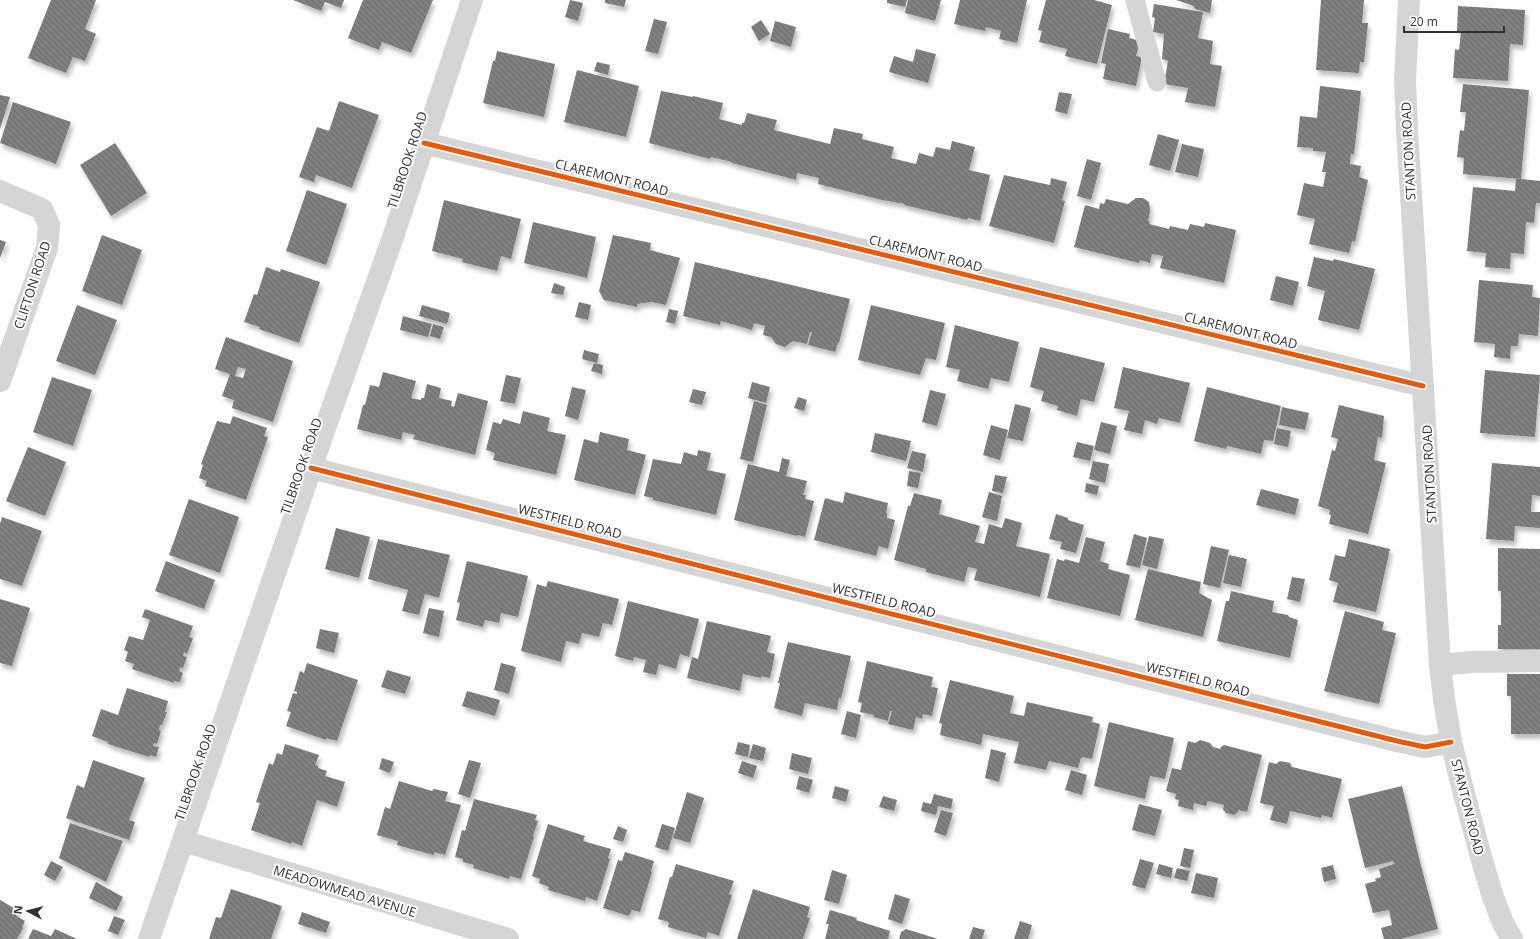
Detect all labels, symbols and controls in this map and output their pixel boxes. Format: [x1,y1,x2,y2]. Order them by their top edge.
scale bar [1404,8,1504,34]
text: 20 m [1410,13,1438,30]
street label: STANTON ROAD [1396,101,1420,201]
street label: TILBROOK ROAD [383,109,431,211]
street label: CLAREMONT ROAD [553,154,671,200]
street label: CLAREMONT ROAD [867,230,985,276]
street label: CLIFTON ROAD [9,239,55,331]
street label: CLAREMONT ROAD [1182,307,1300,353]
street label: TILBROOK ROAD [276,415,326,517]
street label: STANTON ROAD [1417,424,1441,524]
street label: WESTFIELD ROAD [516,499,624,543]
street label: WESTFIELD ROAD [830,578,938,622]
street label: WESTFIELD ROAD [1144,657,1252,701]
street label: TILBROOK ROAD [170,721,220,823]
street label: STANTON ROAD [1447,757,1489,857]
street label: MEADOWMEAD AVENUE [271,861,419,921]
north arrow [8,891,48,931]
text: N [10,904,26,915]

